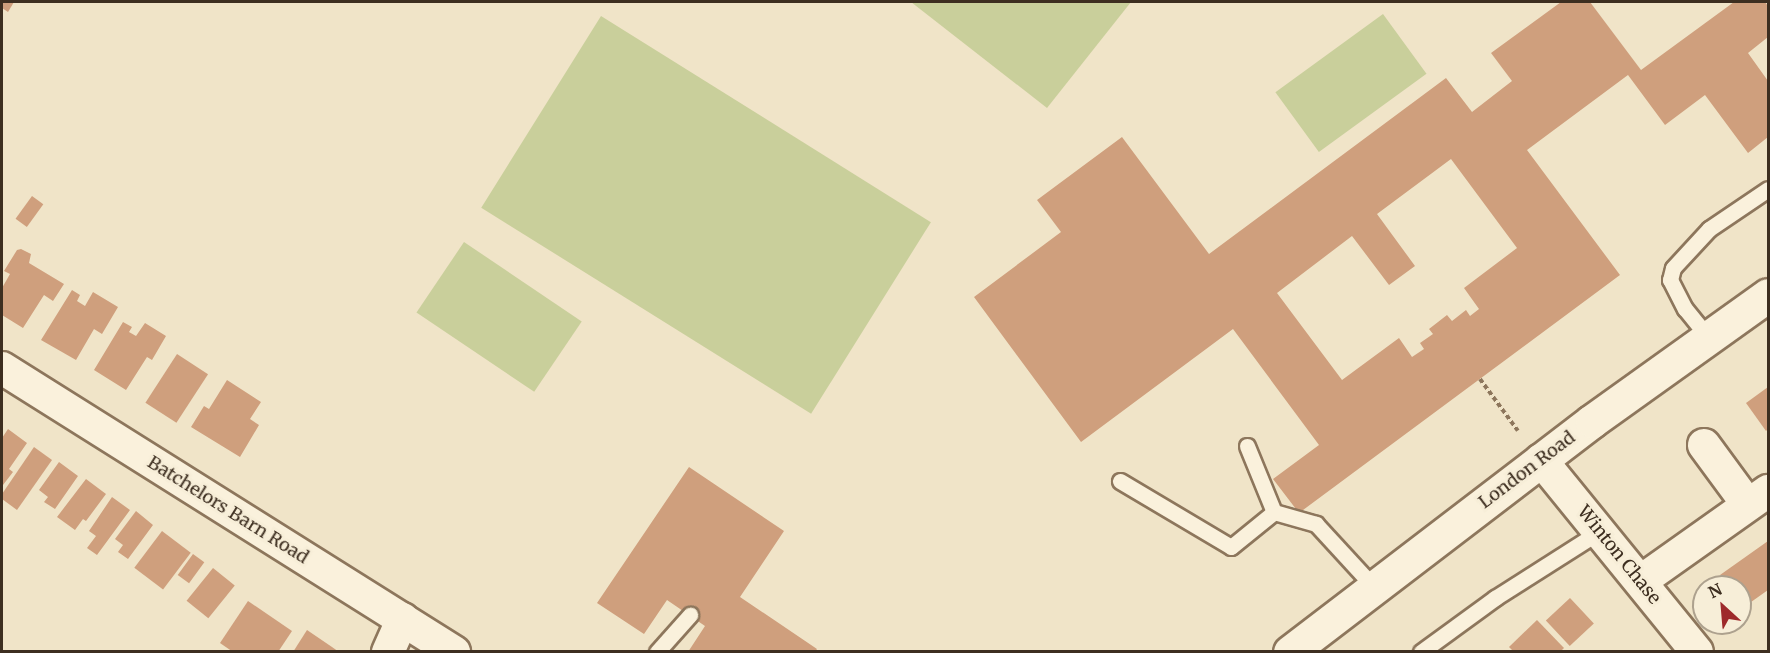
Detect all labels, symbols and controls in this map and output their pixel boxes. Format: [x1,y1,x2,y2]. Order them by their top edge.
street label: London Road [1475,427,1579,513]
street label: Batchelors Barn Road [143,452,313,568]
street label: Winton Chase [1573,501,1665,609]
north arrow [1692,575,1752,635]
text: N [1705,579,1725,602]

